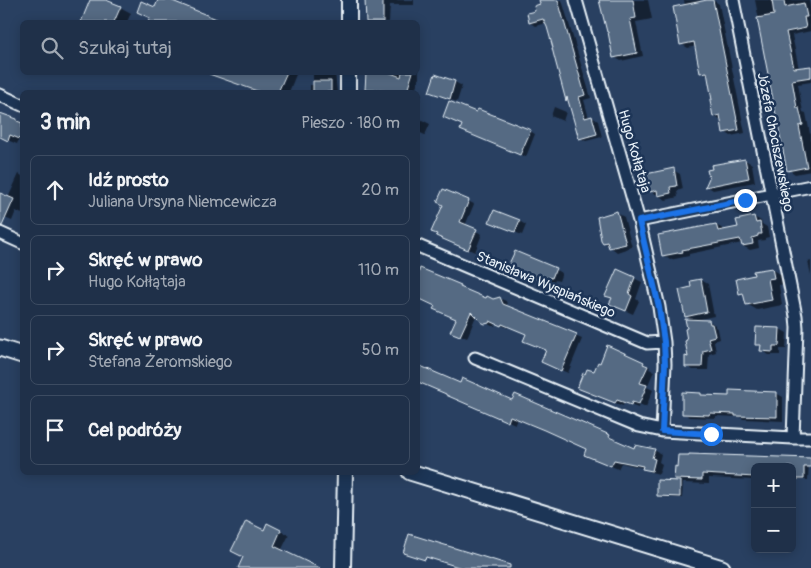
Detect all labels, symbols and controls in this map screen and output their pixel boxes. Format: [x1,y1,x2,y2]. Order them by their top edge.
search box [20,20,420,75]
icon: search [38,34,66,62]
text: Szukaj tutaj [78,36,172,60]
street label: Józefa Chociszewskiego [754,71,797,214]
street label: Hugo Kołłątaja [615,108,654,195]
text: 3 min [40,109,90,136]
text: Pieszo · 180 m [301,113,400,133]
text: Idź prosto [88,168,169,192]
icon: ahead [41,176,69,204]
text: 20 m [361,180,399,200]
route end [734,189,757,212]
text: Juliana Ursyna Niemcewicza [88,192,277,212]
street label: Stanisława Wyspiańskiego [474,247,618,322]
text: Skręć w prawo [88,248,202,272]
icon: right [41,256,69,284]
text: 110 m [358,260,399,280]
text: Hugo Kołłątaja [88,272,186,292]
text: Skręć w prawo [88,328,202,352]
icon: right [41,336,69,364]
text: 50 m [362,340,399,360]
text: Stefana Żeromskiego [88,352,232,372]
icon: arrive [41,416,69,444]
text: Cel podróży [88,418,181,442]
route start [700,423,723,446]
map controls [751,463,796,553]
button: + [751,463,796,508]
button: − [751,508,796,553]

